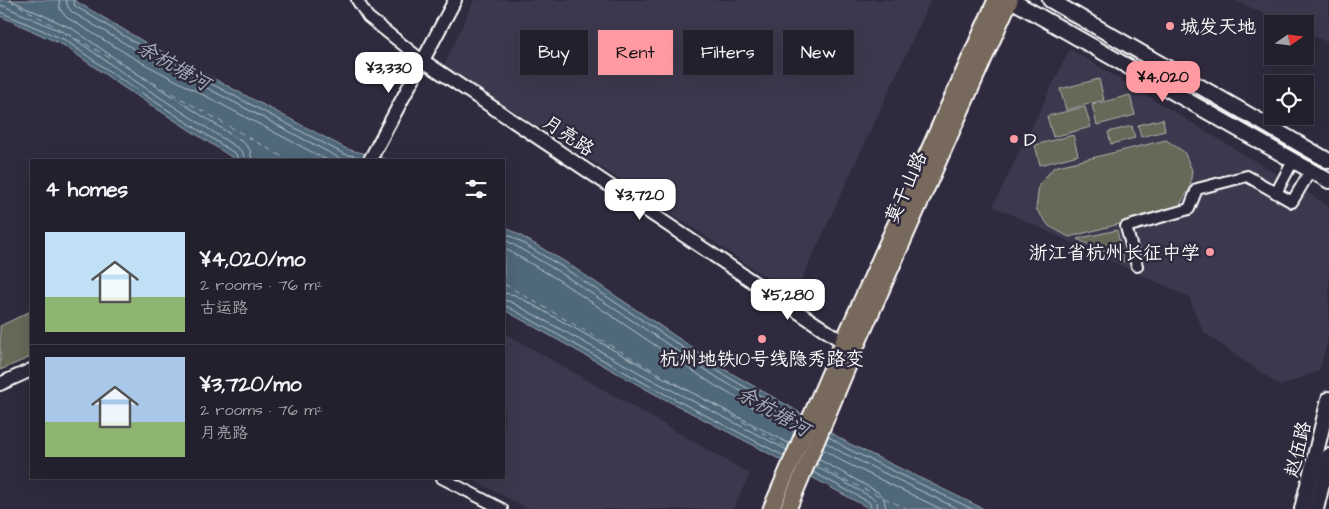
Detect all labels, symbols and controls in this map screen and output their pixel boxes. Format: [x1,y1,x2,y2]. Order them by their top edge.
place label: 城发天地 [1180,14,1256,41]
north arrow [1264,15,1314,65]
map controls [1264,15,1314,125]
marker: 城发天地 [1164,20,1176,32]
chip: Buy [520,30,588,75]
chip: Rent [598,30,673,75]
chip: Filters [683,30,773,75]
chip: New [783,30,854,75]
water label: 余杭塘河 [132,34,218,99]
pin: ¥3,330 [348,52,430,94]
text: ¥3,330 [366,57,412,79]
pin: ¥4,020 [1122,61,1204,103]
text: ¥4,020 [1137,66,1189,88]
button: locate [1264,75,1314,125]
street label: 月亮路 [537,109,599,163]
place label: D [1024,127,1036,154]
marker: D [1008,133,1020,145]
street label: 莫干山路 [879,147,934,228]
text: 4 homes [45,175,128,204]
icon: filters [462,175,490,203]
pin: ¥3,720 [599,178,681,221]
text: ¥3,720 [616,184,664,206]
place label: 浙江省杭州长征中学 [1029,240,1200,267]
text: ¥4,020/mo [200,245,305,274]
marker: 浙江省杭州长征中学 [1204,246,1216,258]
icon: home [85,252,145,312]
text: 2 rooms · 76 m² [200,274,323,296]
pin: ¥5,280 [747,278,829,321]
text: ¥5,280 [762,284,814,306]
text: 古运路 [200,297,248,319]
marker: 杭州地铁10号线隐秀路变 [756,333,768,345]
place label: 杭州地铁10号线隐秀路变 [660,346,864,373]
text: ¥3,720/mo [200,370,302,399]
icon: home [85,377,145,437]
water label: 余杭塘河 [732,380,818,445]
text: 2 rooms · 76 m² [200,399,323,421]
street label: 赵伍路 [1278,418,1318,480]
text: 月亮路 [200,422,248,444]

